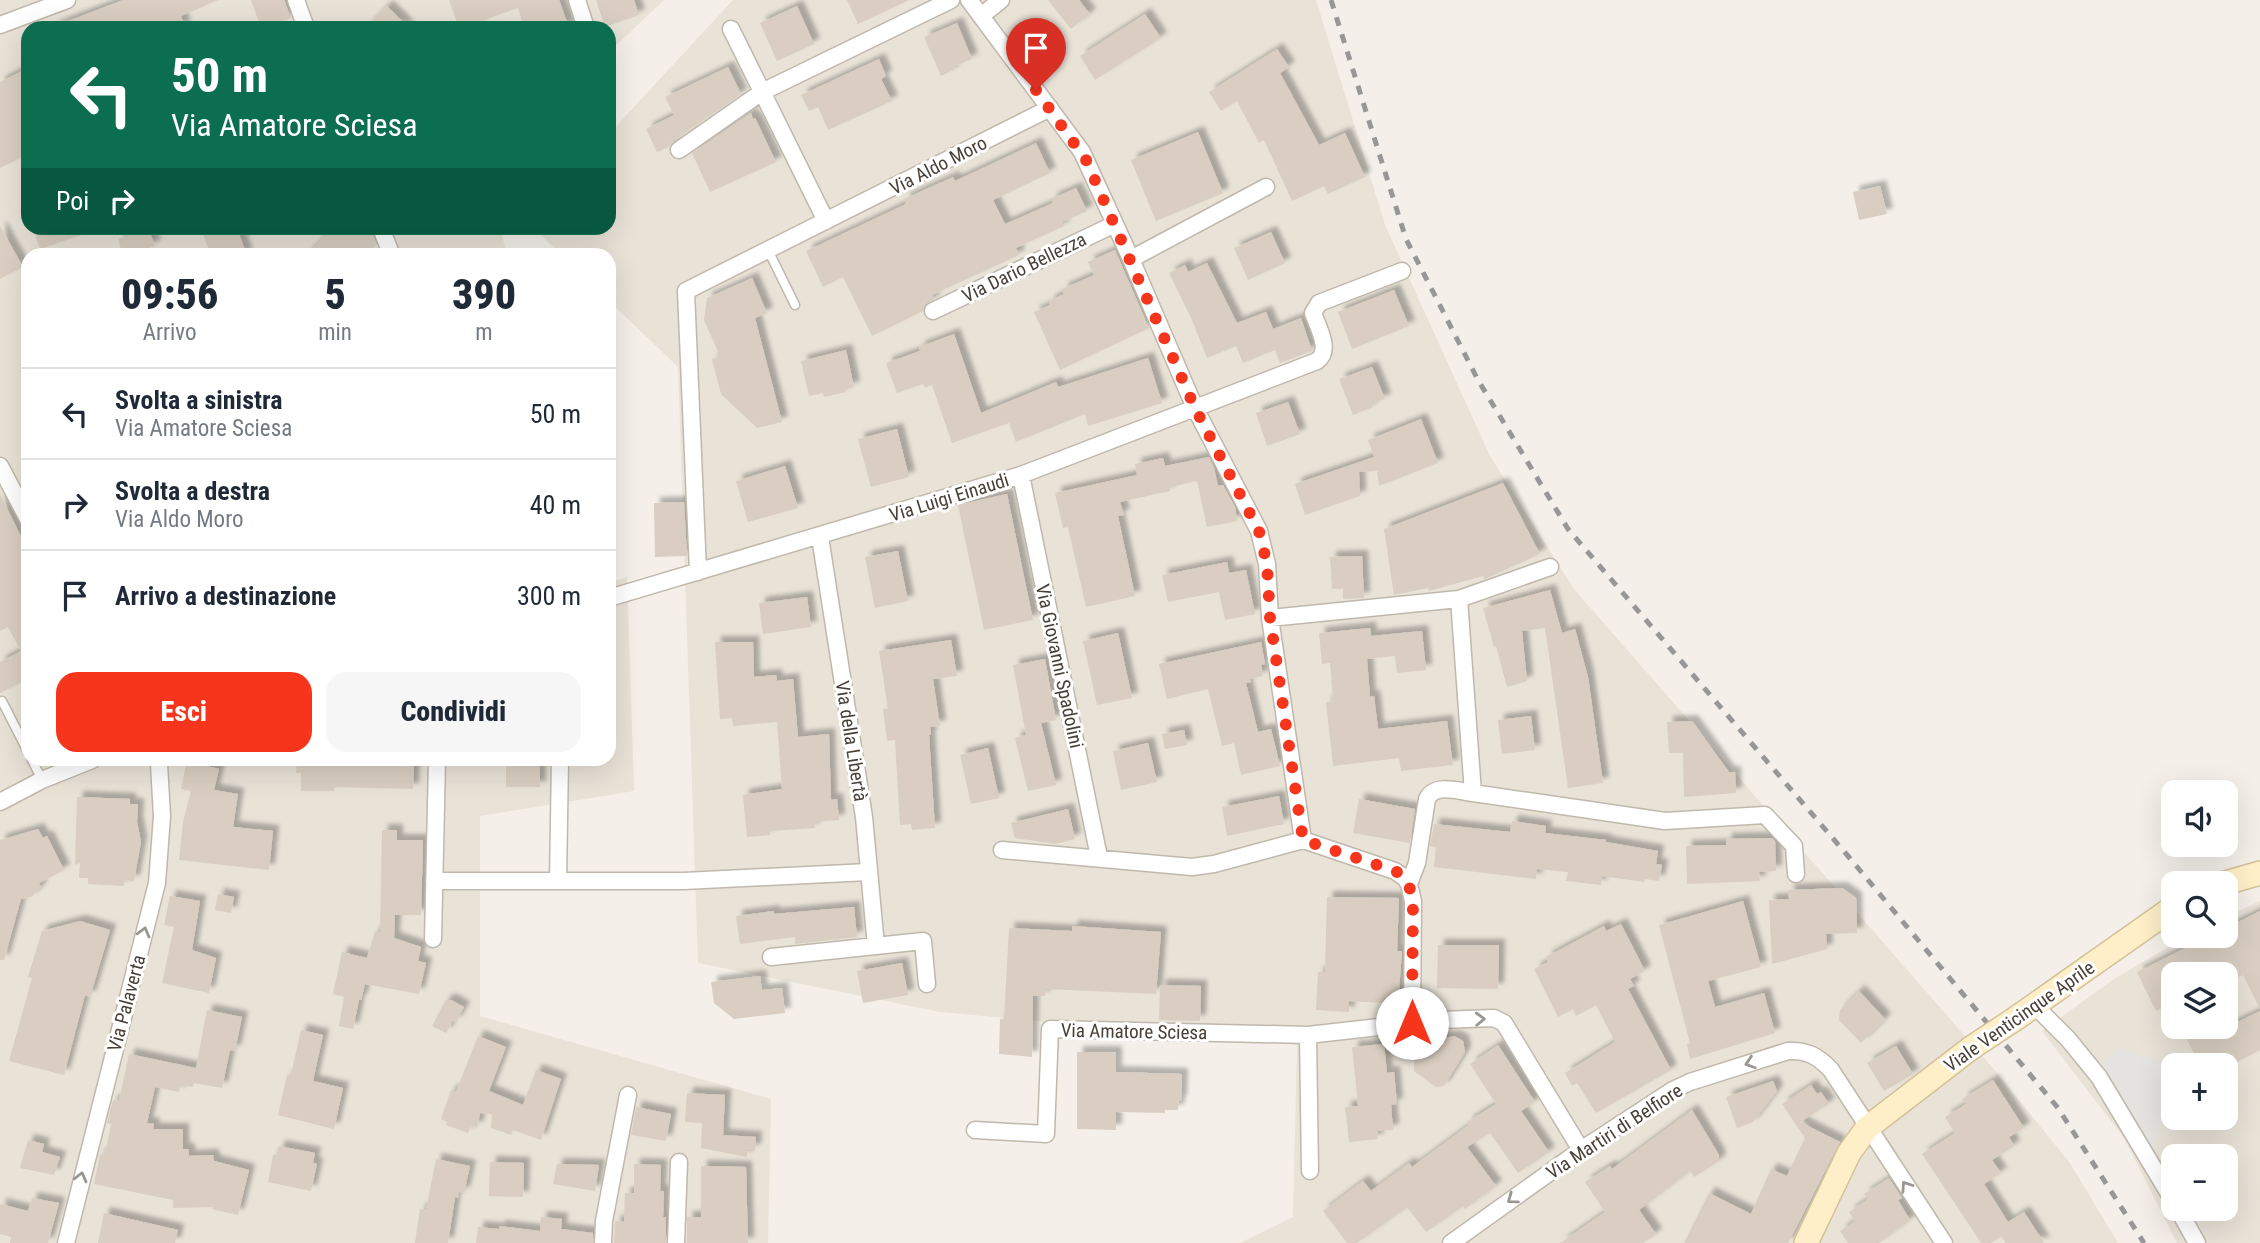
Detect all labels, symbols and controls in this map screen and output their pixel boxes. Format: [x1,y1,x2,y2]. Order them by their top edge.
pin [1006,18,1066,90]
icon: arrive [1017,29,1055,67]
text: 50 m [171,47,268,104]
icon: left [56,49,147,140]
text: Via Amatore Sciesa [171,106,417,144]
street label: Via Aldo Moro [886,131,991,200]
icon: right [103,182,141,220]
text: Poi [56,186,89,216]
street label: Via Dario Bellezza [958,227,1090,307]
text: 09:56 [121,270,218,319]
text: 5 [324,270,346,319]
text: 390 [452,270,516,319]
text: Arrivo [143,319,197,346]
text: min [318,319,352,346]
text: m [475,319,493,346]
text: Svolta a sinistra [115,385,282,415]
icon: left [56,395,94,433]
text: 50 m [530,399,581,429]
text: Via Amatore Sciesa [115,415,292,442]
street label: Via Luigi Einaudi [887,468,1012,527]
text: Svolta a destra [115,476,270,506]
icon: right [56,486,94,524]
text: 40 m [530,490,581,520]
text: Via Aldo Moro [115,506,244,533]
icon: arrive [56,577,94,615]
text: Arrivo a destinazione [115,581,336,611]
text: 300 m [517,581,581,611]
street label: Via Giovanni Spadolini [1031,582,1088,750]
button: Esci [56,672,312,752]
button: Condividi [326,672,581,752]
street label: Via della Libertà [831,679,872,803]
map controls [2161,780,2238,1221]
button: sound [2161,780,2238,857]
button: search [2161,871,2238,948]
one-way arrow [136,927,150,939]
street label: Via Palaverta [103,952,150,1054]
street label: Viale Venticinque Aprile [1940,956,2099,1077]
button: layers [2161,962,2238,1039]
position arrow [1375,986,1449,1060]
one-way arrow [1475,1011,1486,1026]
street label: Via Amatore Sciesa [1061,1019,1207,1044]
button: + [2161,1053,2238,1130]
one-way arrow [1745,1055,1757,1070]
street label: Via Martiri di Belfiore [1542,1079,1687,1184]
button: − [2161,1144,2238,1221]
one-way arrow [73,1171,87,1183]
one-way arrow [1902,1181,1914,1194]
one-way arrow [1507,1191,1520,1203]

